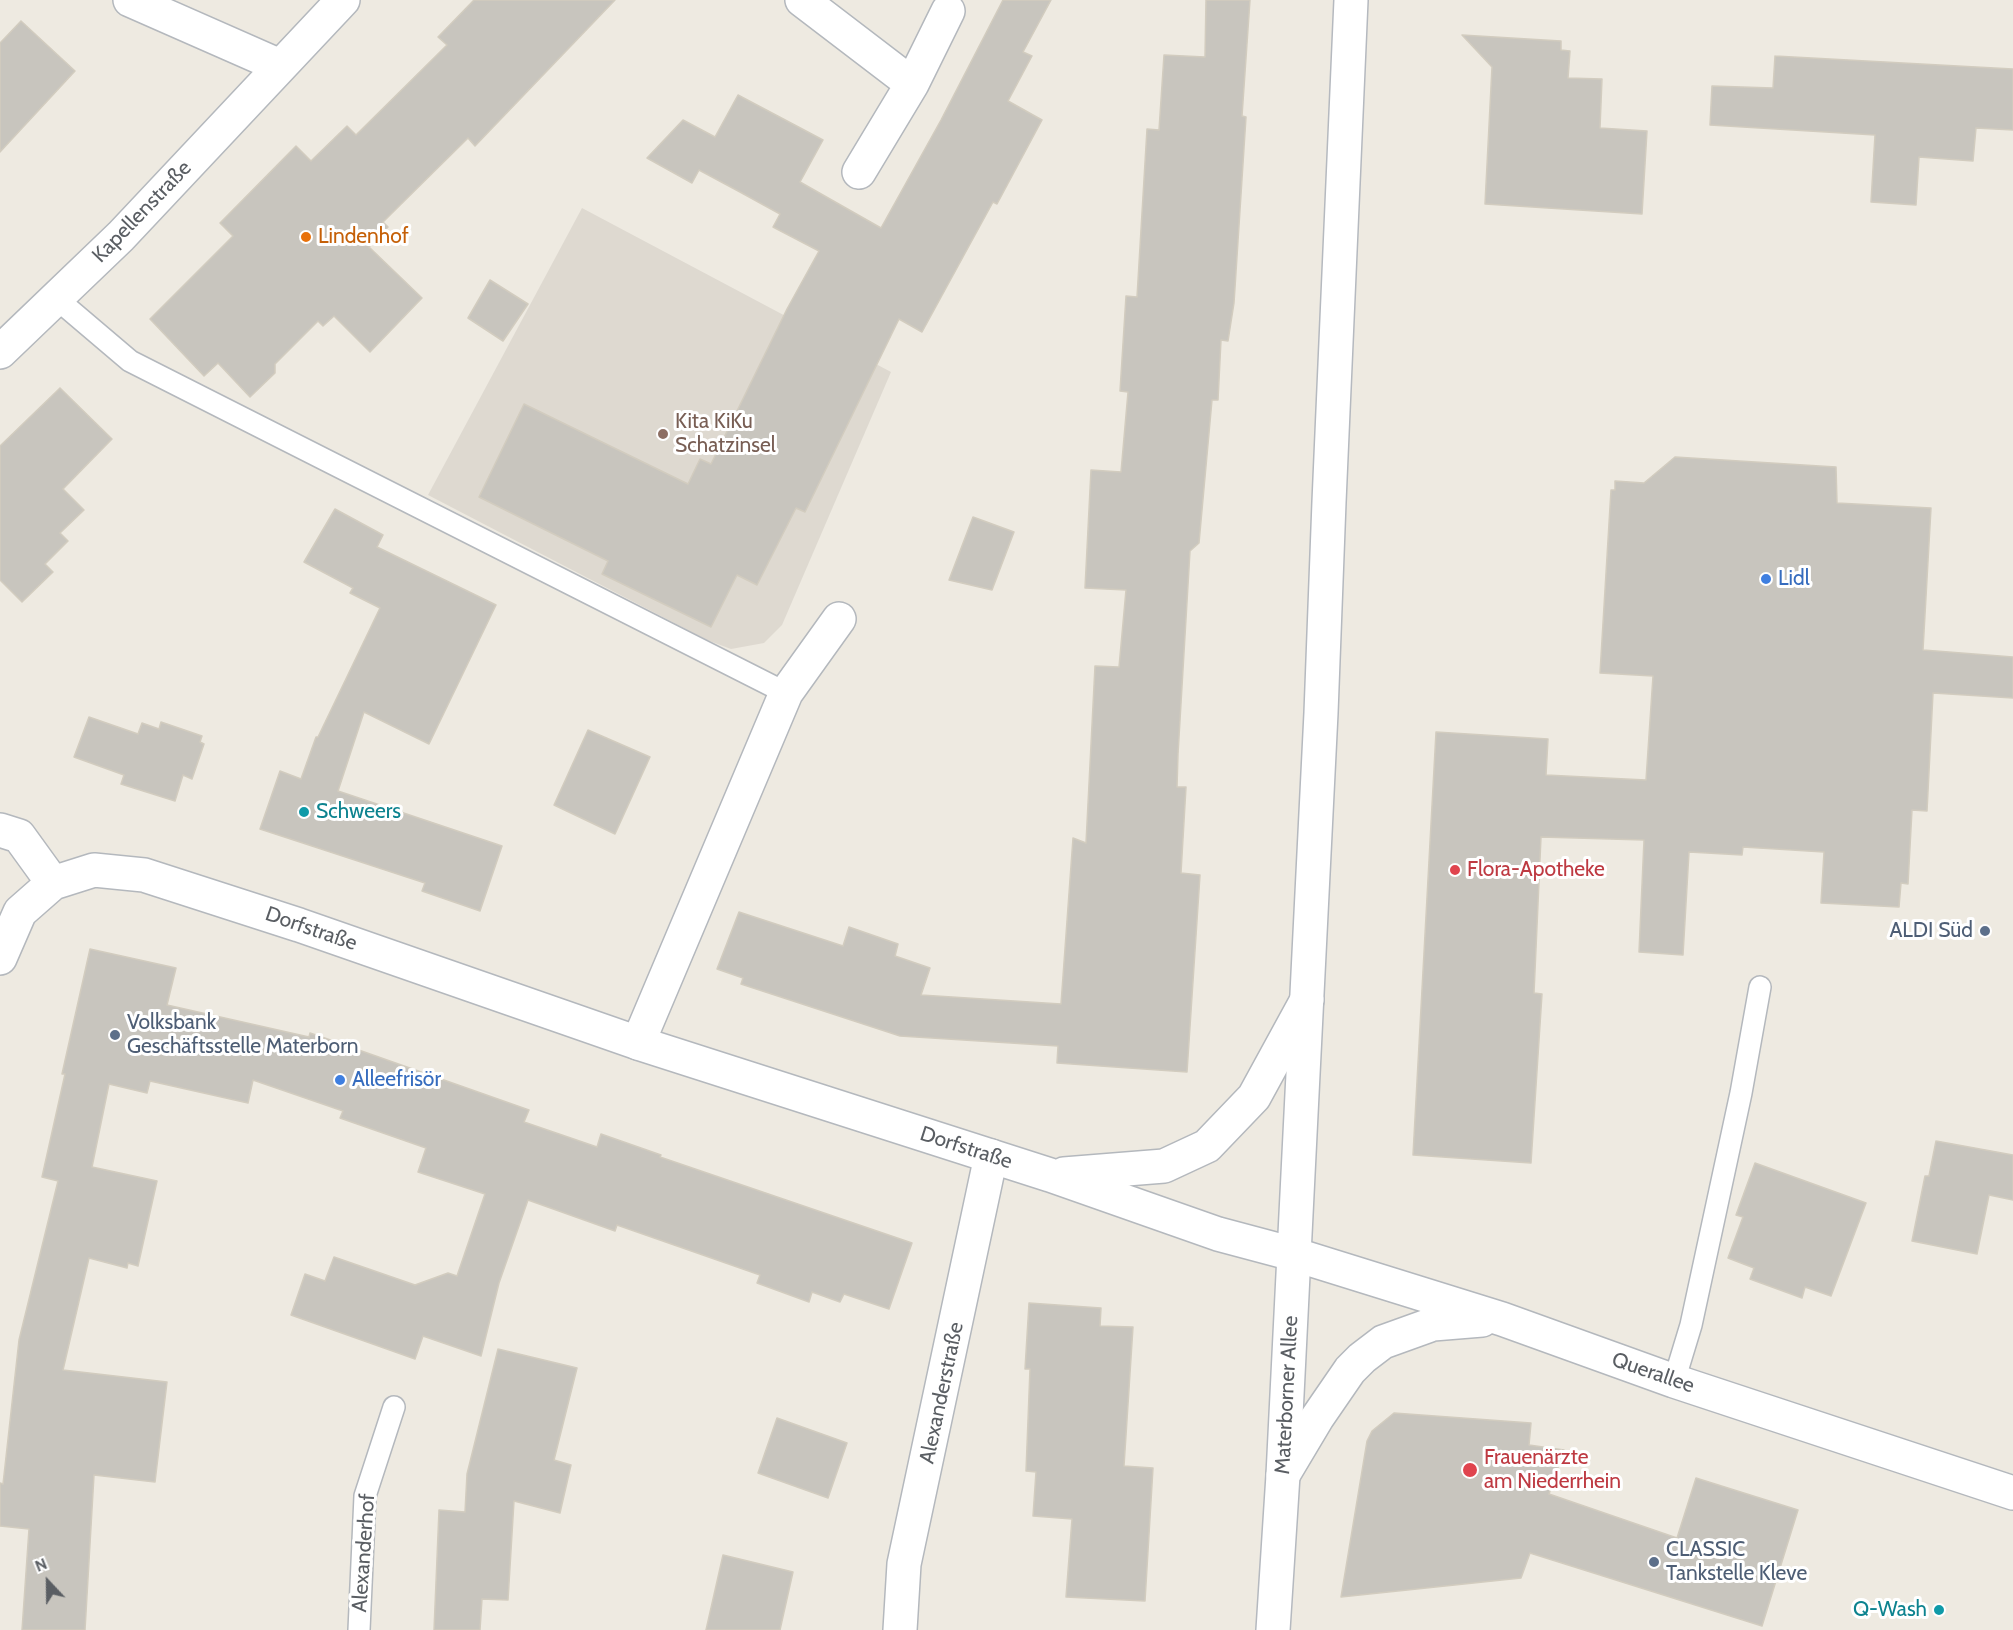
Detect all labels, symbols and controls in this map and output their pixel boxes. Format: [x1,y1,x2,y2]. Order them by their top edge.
street label: Kapellenstraße [87,156,197,268]
place label: Lindenhof [318,224,409,250]
marker: Lindenhof [299,230,313,244]
place label: Kita KiKu Schatzinsel [675,409,776,459]
marker: Kita KiKu Schatzinsel [656,427,670,441]
place label: Lidl [1778,566,1810,592]
marker: Lidl [1759,572,1773,586]
place label: Schweers [316,799,401,825]
marker: Schweers [297,805,311,819]
place label: Flora-Apotheke [1467,857,1605,883]
marker: Flora-Apotheke [1448,863,1462,877]
street label: Dorfstraße [262,902,360,956]
place label: ALDI Süd [1889,918,1973,944]
marker: ALDI Süd [1978,924,1992,938]
place label: Volksbank Geschäftsstelle Materborn [127,1010,359,1060]
marker: Volksbank Geschäftsstelle Materborn [108,1028,122,1042]
place label: Alleefrisör [352,1067,441,1093]
marker: Alleefrisör [333,1073,347,1087]
street label: Dorfstraße [917,1121,1015,1175]
street label: Materborner Allee [1270,1315,1304,1475]
street label: Alexanderstraße [915,1320,969,1466]
street label: Querallee [1608,1347,1698,1399]
place label: Frauenärzte am Niederrhein [1484,1445,1621,1495]
marker: Frauenärzte am Niederrhein [1461,1461,1479,1479]
street label: Alexanderhof [347,1493,381,1613]
place label: CLASSIC Tankstelle Kleve [1666,1537,1807,1587]
north arrow [18,1552,78,1612]
text: N [32,1554,50,1576]
marker: CLASSIC Tankstelle Kleve [1647,1555,1661,1569]
place label: Q-Wash [1853,1597,1927,1623]
marker: Q-Wash [1932,1603,1946,1617]

